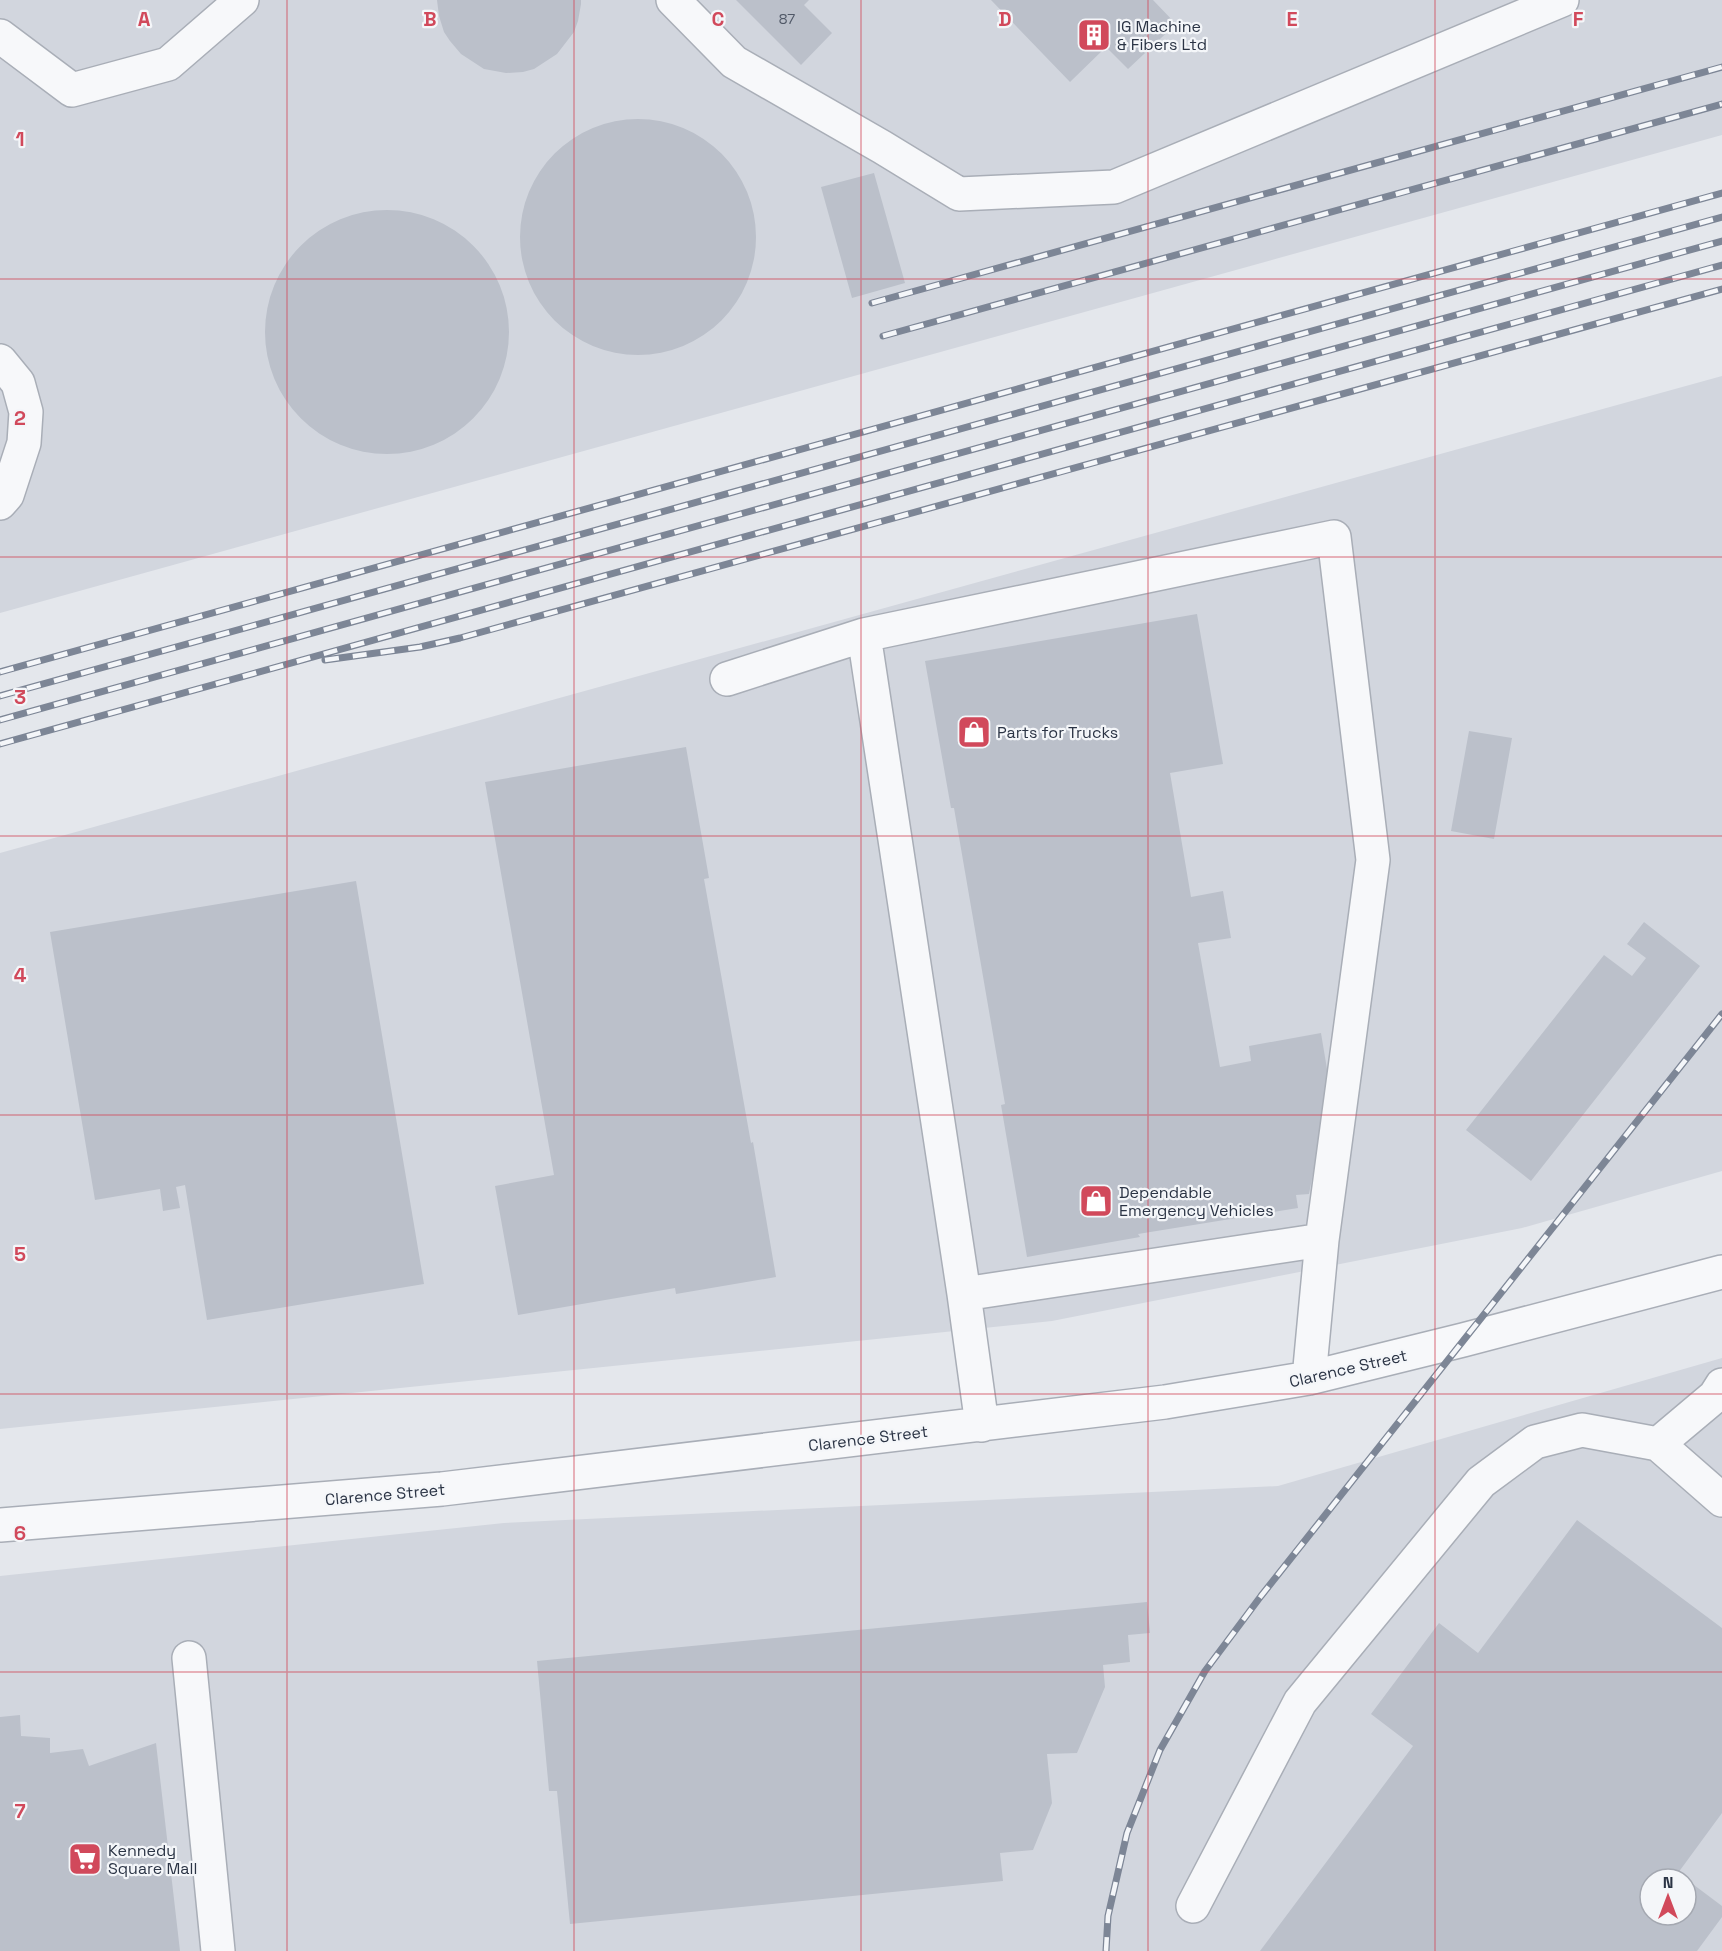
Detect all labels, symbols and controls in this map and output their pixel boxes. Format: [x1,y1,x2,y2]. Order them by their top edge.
text: A [138,6,151,32]
text: B [423,6,437,32]
text: C [712,6,725,32]
text: D [998,6,1012,32]
text: E [1286,6,1298,32]
text: F [1573,6,1584,32]
house number: 87 [779,10,795,28]
place label: IG Machine & Fibers Ltd [1117,16,1207,55]
building icon: IG Machine & Fibers Ltd [1076,17,1112,53]
text: 1 [15,126,25,152]
text: 2 [14,405,26,431]
text: 3 [14,684,26,710]
shop icon: Parts for Trucks [956,714,992,750]
place label: Parts for Trucks [997,722,1118,743]
text: 4 [14,962,27,988]
place label: Dependable Emergency Vehicles [1119,1182,1274,1221]
shop icon: Dependable Emergency Vehicles [1078,1183,1114,1219]
text: 5 [14,1241,26,1267]
street label: Clarence Street [1287,1345,1409,1392]
street label: Clarence Street [807,1421,929,1456]
street label: Clarence Street [324,1479,446,1510]
text: 6 [14,1520,26,1546]
text: 7 [14,1798,26,1824]
place label: Kennedy Square Mall [108,1840,197,1879]
supermarket icon: Kennedy Square Mall [67,1841,103,1877]
north arrow [1638,1867,1698,1927]
text: N [1663,1872,1673,1893]

